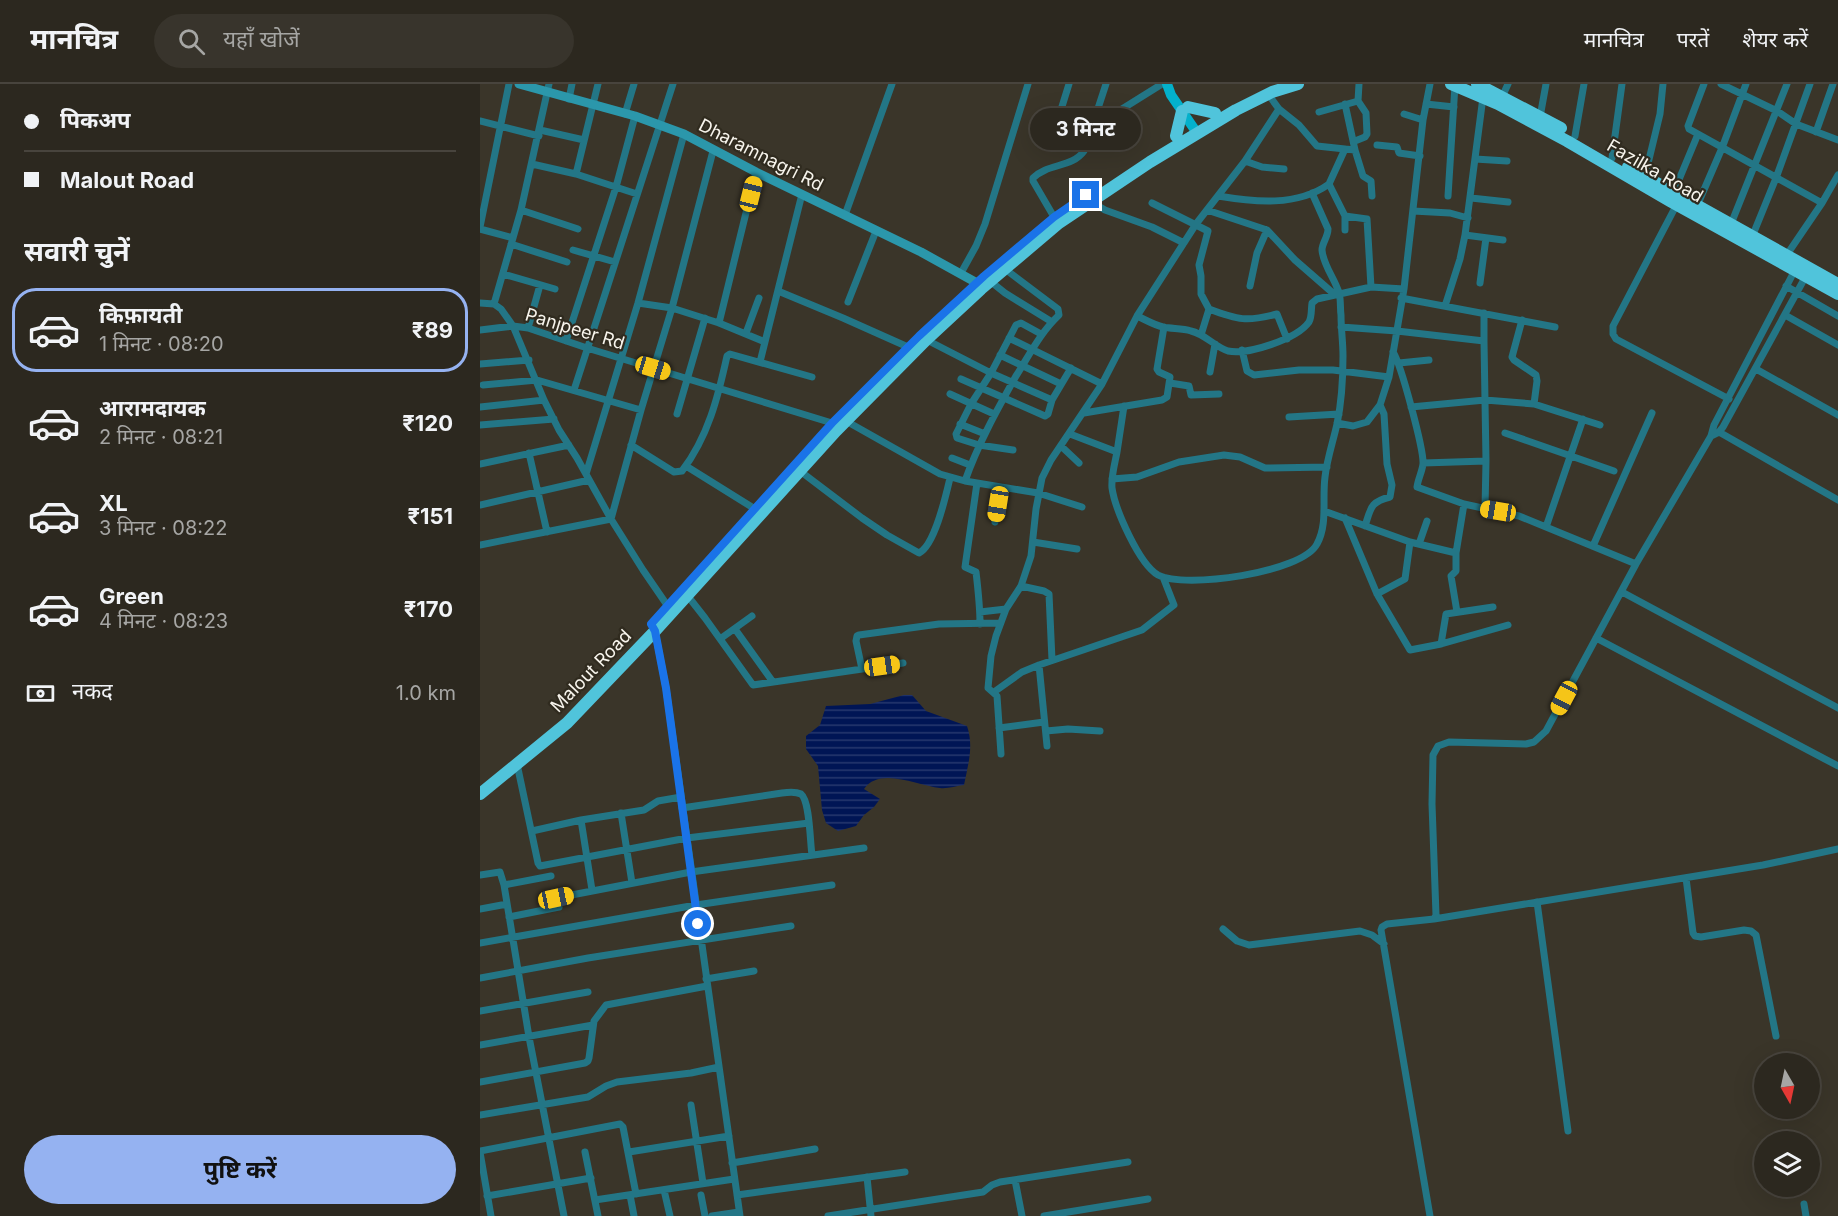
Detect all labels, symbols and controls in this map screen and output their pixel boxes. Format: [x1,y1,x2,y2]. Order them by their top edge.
search box [154,14,574,68]
text: मानचित्र [30,22,118,56]
icon: search [175,25,208,58]
text: यहाँ खोजें [223,26,300,52]
text: मानचित्र [1584,27,1644,52]
text: परतें [1677,27,1709,52]
text: शेयर करें [1742,27,1808,52]
text: पिकअप [60,107,131,133]
callout: 3 मिनट [1030,108,1142,150]
street label: Dharamnagri Rd [695,114,827,195]
text: 3 मिनट [1056,117,1115,141]
street label: Fazilka Road [1603,135,1707,207]
text: Malout Road [60,167,194,193]
car [738,174,764,214]
route end [1072,181,1099,208]
text: सवारी चुनें [24,235,130,268]
text: किफ़ायती [99,302,183,328]
icon: car [27,303,81,357]
street label: Panjpeer Rd [523,303,627,354]
text: ₹89 [412,317,453,343]
text: 1 मिनट · 08:20 [99,332,224,356]
car [633,354,673,382]
text: आरामदायक [99,395,206,421]
icon: car [27,396,81,450]
text: ₹120 [402,410,453,436]
text: 2 मिनट · 08:21 [99,425,223,449]
car [986,485,1010,523]
icon: car [27,489,81,543]
text: XL [99,490,128,516]
car [1479,499,1517,523]
text: ₹151 [407,503,453,529]
text: 3 मिनट · 08:22 [99,516,227,540]
icon: car [27,582,81,636]
text: Green [99,583,164,609]
text: ₹170 [404,596,453,622]
text: 4 मिनट · 08:23 [99,609,228,633]
street label: Malout Road [546,625,635,716]
car [863,655,901,677]
icon: cash [24,677,57,710]
text: नकद [72,678,113,704]
car [1548,678,1580,718]
text: 1.0 km [396,681,456,705]
car [537,885,575,911]
route start [684,910,711,937]
north arrow [1754,1053,1820,1119]
map controls [1754,1053,1820,1197]
button: layers [1754,1131,1820,1197]
button: पुष्टि करें [24,1135,456,1204]

